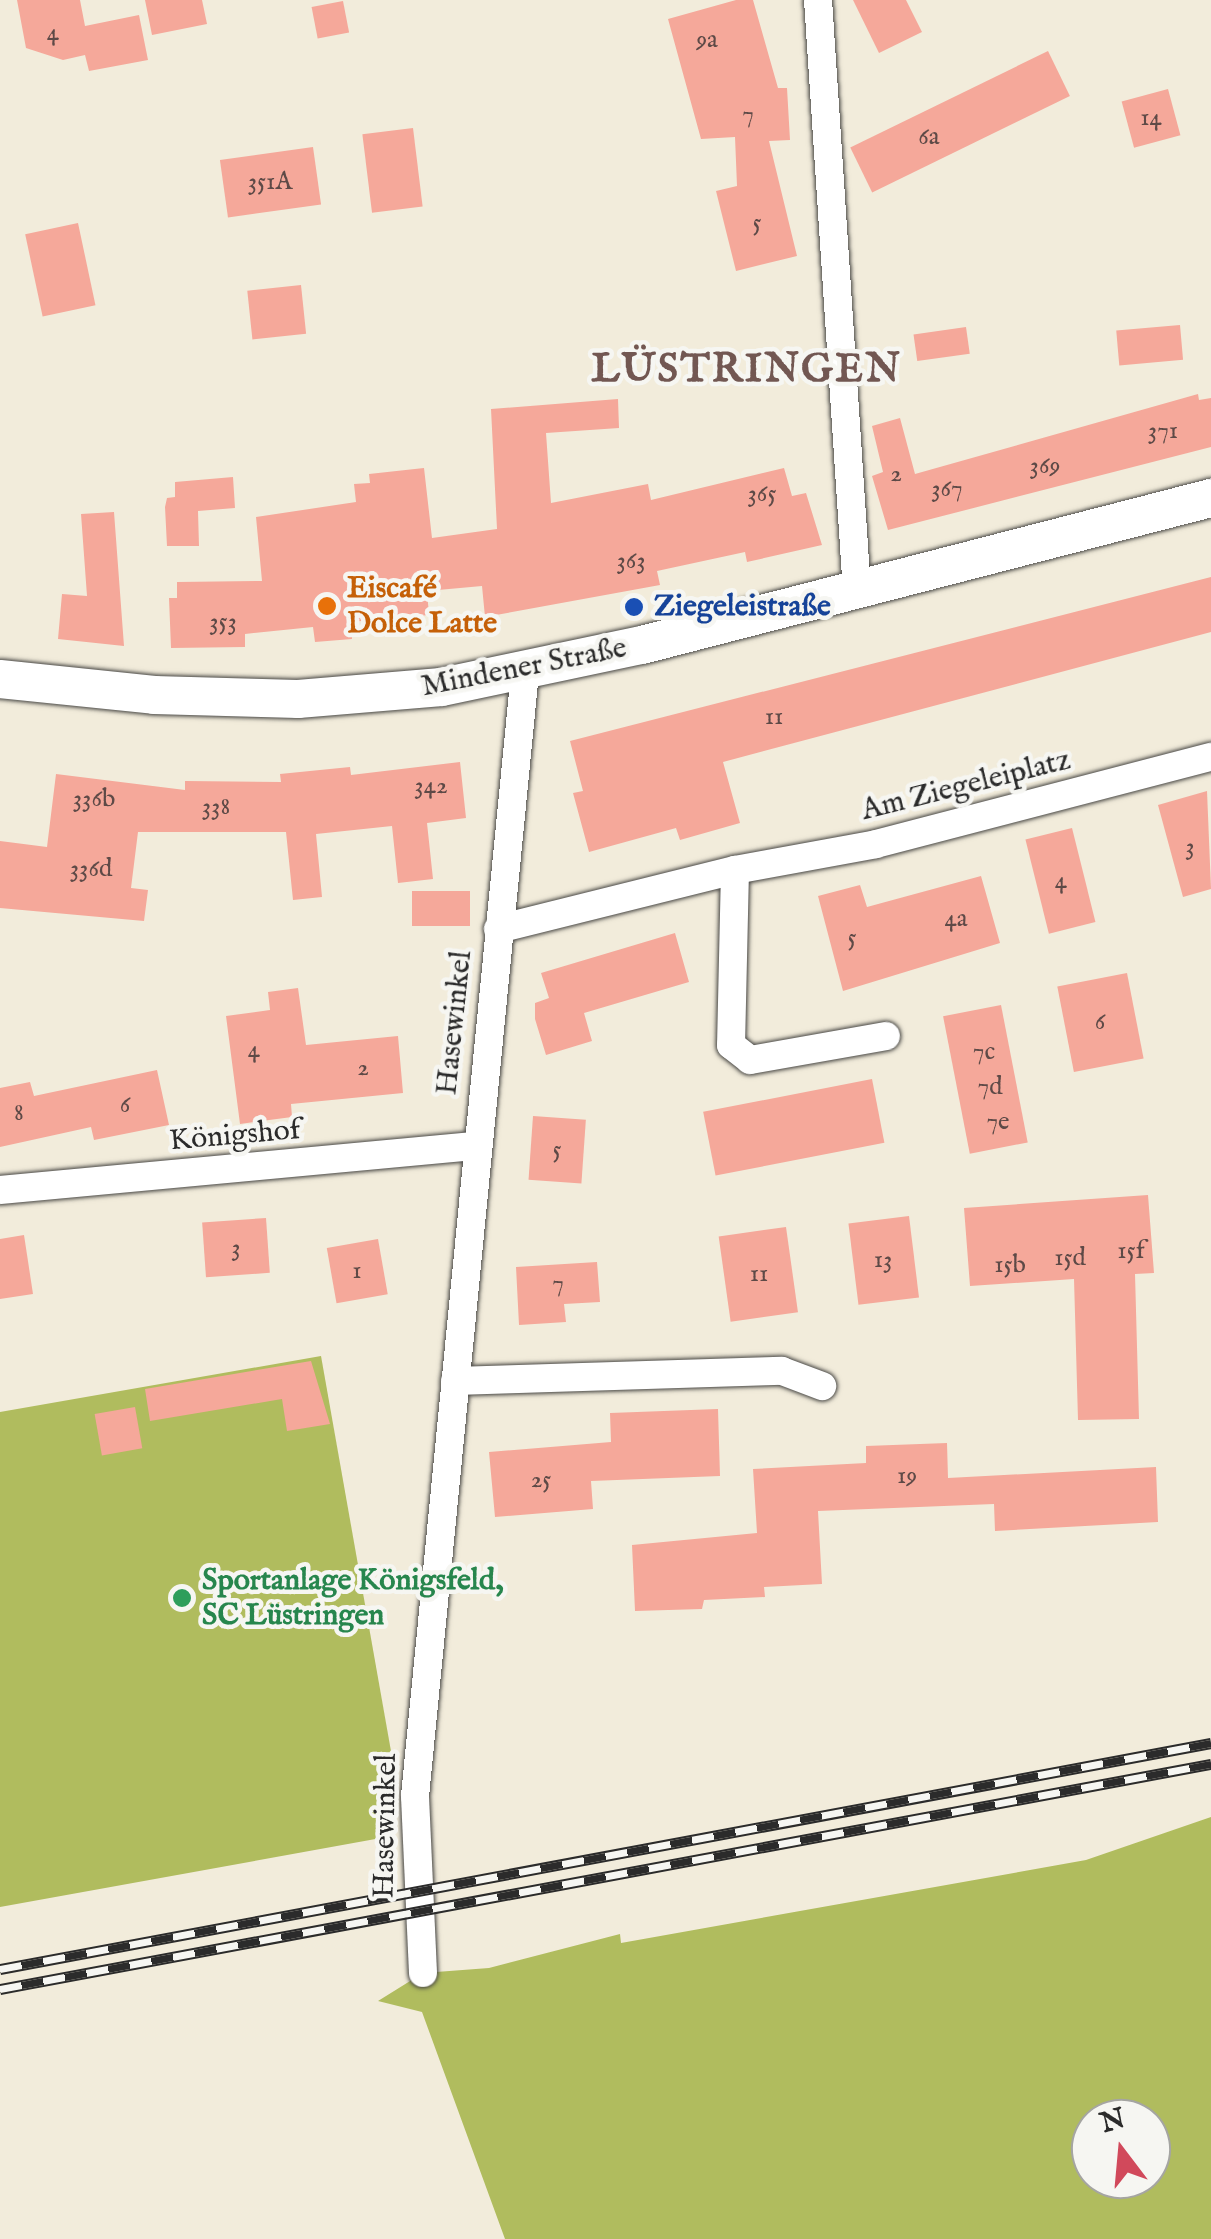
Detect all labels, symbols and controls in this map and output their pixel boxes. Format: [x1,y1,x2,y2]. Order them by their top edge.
house number: 4 [47,18,59,48]
house number: 9a [696,25,718,55]
house number: 7 [742,100,754,130]
house number: 14 [1140,103,1162,133]
house number: 6a [918,122,940,152]
house number: 351A [248,167,292,197]
house number: 5 [752,208,762,238]
district label: LÜSTRINGEN [591,347,903,395]
house number: 371 [1148,416,1178,446]
house number: 369 [1030,451,1060,481]
house number: 2 [890,459,902,489]
house number: 367 [931,474,963,504]
house number: 365 [748,479,776,509]
house number: 363 [616,546,646,576]
place label: Eiscafé Dolce Latte [347,571,497,642]
place label: Ziegeleistraße [654,589,831,625]
marker: Eiscafé Dolce Latte [316,595,338,617]
marker: Ziegeleistraße [623,596,645,618]
house number: 353 [209,607,237,637]
street label: Mindener Straße [418,630,630,706]
house number: 11 [765,702,783,732]
street label: Am Ziegeleiplatz [858,743,1074,829]
house number: 342 [414,771,448,801]
house number: 336b [73,784,115,814]
house number: 338 [202,792,230,822]
house number: 3 [1185,832,1195,862]
house number: 336d [70,854,112,884]
house number: 4 [1055,866,1067,896]
house number: 4a [944,904,968,934]
house number: 5 [847,923,857,953]
street label: Hasewinkel [430,949,480,1097]
house number: 6 [1095,1007,1105,1037]
house number: 4 [248,1035,260,1065]
house number: 7c [973,1037,995,1067]
house number: 2 [357,1053,369,1083]
house number: 7d [977,1072,1003,1102]
house number: 6 [120,1090,130,1120]
house number: 8 [14,1098,24,1128]
house number: 7e [986,1107,1010,1137]
street label: Königshof [168,1112,302,1160]
house number: 5 [552,1135,562,1165]
house number: 3 [231,1233,241,1263]
house number: 15f [1117,1236,1145,1266]
house number: 15d [1054,1243,1086,1273]
house number: 13 [874,1245,892,1275]
house number: 15b [994,1250,1026,1280]
house number: 1 [352,1256,362,1286]
house number: 11 [750,1259,768,1289]
house number: 7 [552,1269,564,1299]
house number: 19 [897,1461,917,1491]
house number: 25 [531,1465,551,1495]
place label: Sportanlage Königsfeld, SC Lüstringen [202,1563,503,1634]
marker: Sportanlage Königsfeld, SC Lüstringen [171,1587,193,1609]
street label: Hasewinkel [367,1753,405,1899]
north arrow [1071,2099,1171,2199]
text: N [1097,2101,1130,2142]

